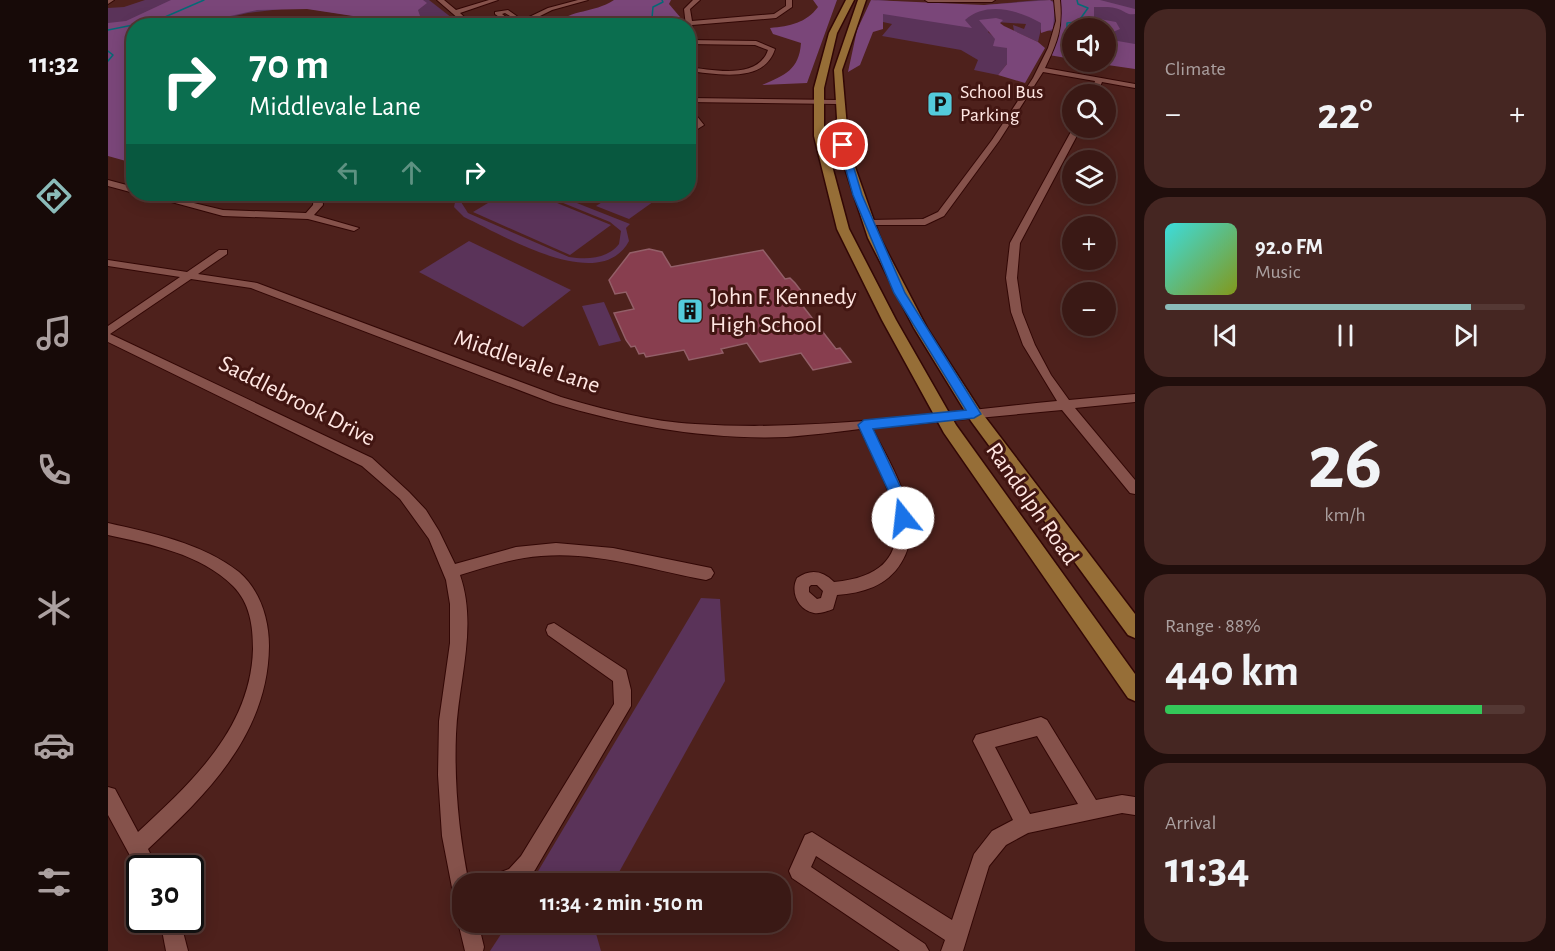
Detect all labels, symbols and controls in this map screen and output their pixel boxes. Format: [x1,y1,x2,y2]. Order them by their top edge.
map controls [1062,18,1116,336]
button: sound [1062,18,1116,72]
icon: right [150,42,228,120]
text: 70 m [249,44,329,86]
text: 11:32 [29,50,79,77]
text: Climate [1165,59,1226,79]
place label: School Bus Parking [960,82,1043,125]
button: search [1062,84,1116,138]
parking icon: School Bus Parking [925,89,955,119]
text: 22° [1317,92,1373,137]
text: Middlevale Lane [249,93,421,120]
text: − [1165,98,1181,131]
text: + [1509,98,1525,131]
pin [817,119,868,170]
icon: arrive [826,128,859,161]
button: layers [1062,150,1116,204]
icon: left [332,156,365,189]
icon: ahead [395,156,428,189]
icon: right [458,156,491,189]
icon: directions [33,175,75,217]
button: + [1062,216,1116,270]
text: 92.0 FM [1255,236,1323,258]
text: Music [1255,262,1301,282]
button: − [1062,282,1116,336]
place label: John F. Kennedy High School [710,285,857,337]
building icon: John F. Kennedy High School [675,296,705,326]
icon: music [33,312,75,354]
icon: previous [1209,319,1242,352]
icon: pause [1329,319,1362,352]
icon: next [1449,319,1482,352]
street label: Middlevale Lane [451,326,603,398]
street label: Saddlebrook Drive [215,351,379,451]
text: 26 [1308,425,1382,503]
street label: Randolph Road [981,439,1083,569]
icon: phone [33,449,75,491]
position arrow [871,486,935,550]
text: km/h [1324,505,1366,525]
icon: climate [33,587,75,629]
text: Range · 88% [1165,616,1261,636]
text: 440 km [1165,649,1299,694]
icon: car [33,724,75,766]
text: Arrival [1165,813,1216,833]
text: 11:34 [1165,846,1250,891]
speed limit sign: 30 [126,855,204,933]
icon: filters [33,861,75,903]
text: 11:34 · 2 min · 510 m [540,892,703,914]

